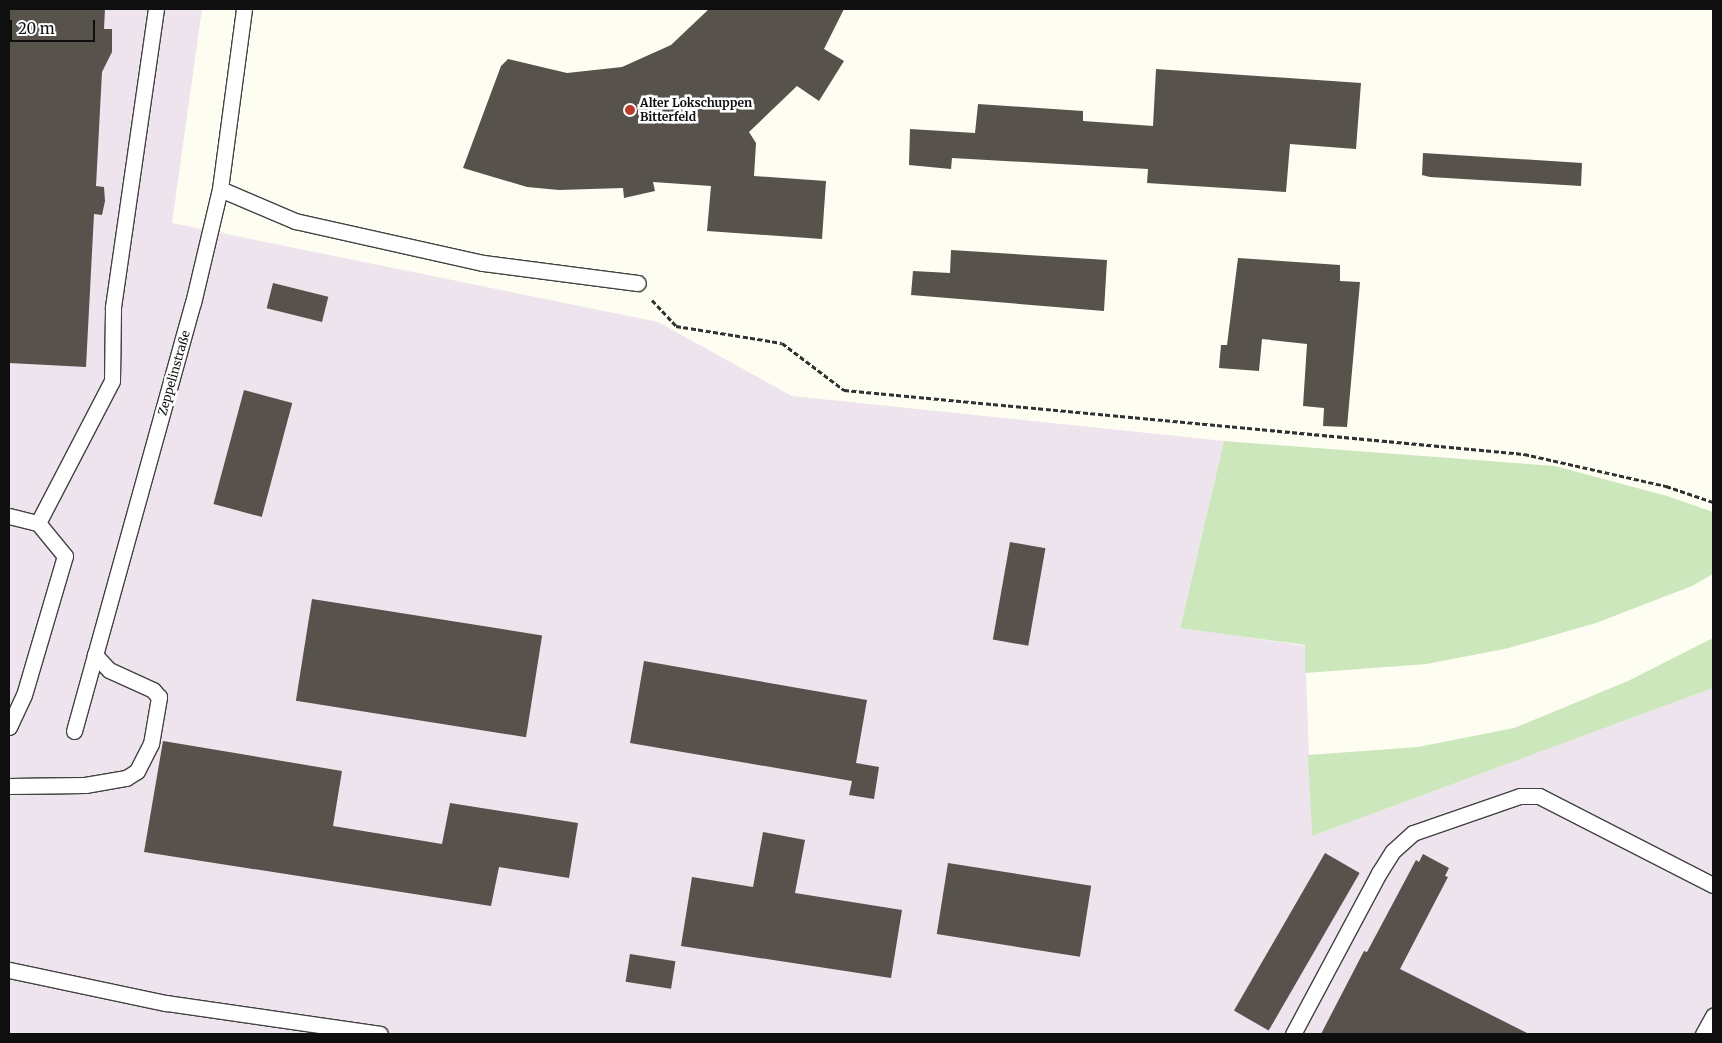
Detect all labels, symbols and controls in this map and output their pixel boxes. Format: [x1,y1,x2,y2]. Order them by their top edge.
scale bar [12,10,98,42]
text: 20 m [18,19,55,38]
place label: Alter Lokschuppen Bitterfeld [640,96,752,124]
marker: Alter Lokschuppen Bitterfeld [624,104,636,116]
street label: Zeppelinstraße [155,329,193,417]

